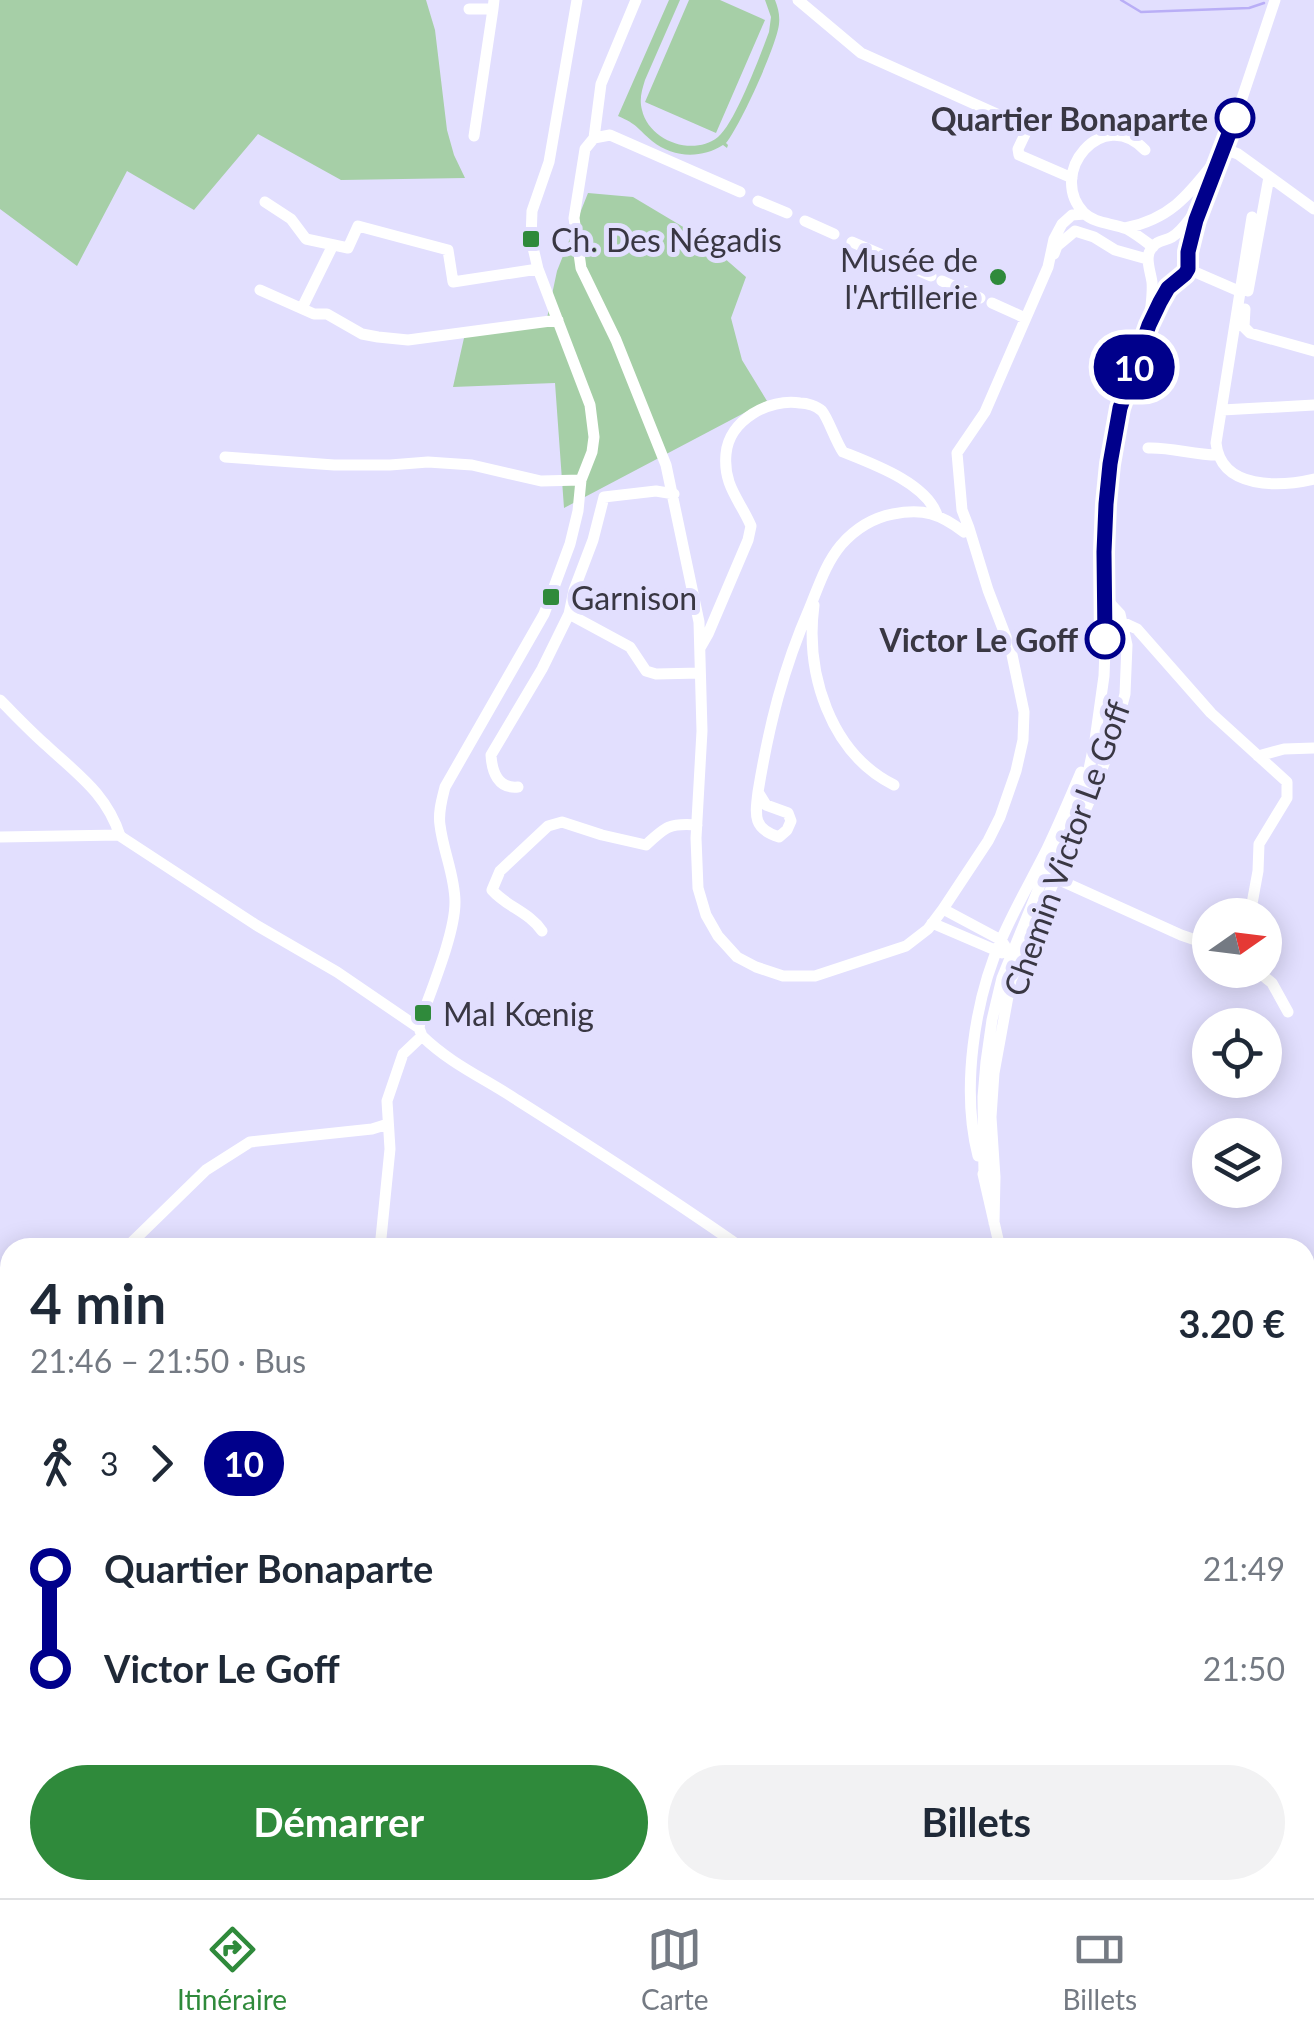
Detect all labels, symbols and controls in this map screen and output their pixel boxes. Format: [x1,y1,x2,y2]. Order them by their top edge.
place label: Quartier Bonaparte [931,99,1208,138]
marker: Quartier Bonaparte [1216,99,1254,137]
place label: Ch. Des Négadis [551,220,782,259]
marker: Ch. Des Négadis [520,228,542,250]
place label: Musée de l'Artillerie [840,240,978,316]
marker: Musée de l'Artillerie [987,266,1009,288]
line badge: 10 [1089,334,1179,400]
text: 10 [1114,346,1154,388]
place label: Garnison [571,578,697,617]
marker: Garnison [540,586,562,608]
place label: Victor Le Goff [879,620,1078,659]
marker: Victor Le Goff [1086,620,1124,658]
street label: Chemin Victor Le Goff [994,695,1138,1001]
north arrow [1192,898,1282,988]
map controls [1192,898,1282,1208]
place label: Mal Kœnig [443,994,594,1033]
marker: Mal Kœnig [412,1002,434,1024]
button: locate [1192,1008,1282,1098]
button: layers [1192,1118,1282,1208]
text: 4 min [30,1270,166,1336]
text: 3.20 € [1179,1300,1285,1346]
text: 21:46 – 21:50 · Bus [30,1341,306,1380]
icon: walk [30,1436,85,1491]
icon: forward [134,1436,189,1491]
text: 10 [224,1442,264,1484]
text: 3 [100,1444,119,1483]
text: Quartier Bonaparte [104,1545,433,1591]
text: 21:49 [1203,1549,1285,1588]
text: Victor Le Goff [104,1645,340,1691]
text: 21:50 [1203,1649,1285,1688]
button: Démarrer [30,1765,648,1880]
button: Billets [668,1765,1285,1880]
tab: Itinéraire [177,1922,287,2016]
tab: Carte [641,1922,709,2016]
tab: Billets [1062,1922,1137,2016]

